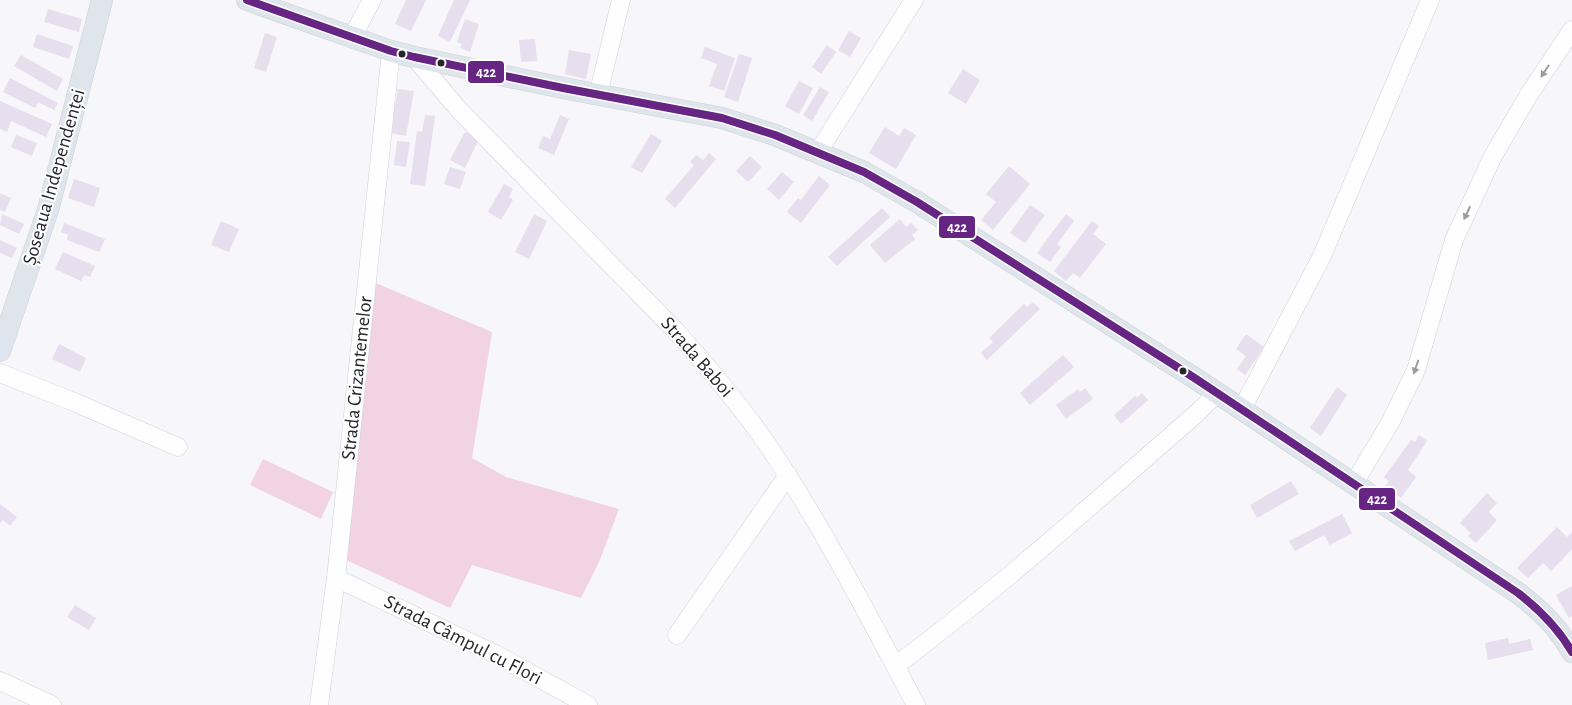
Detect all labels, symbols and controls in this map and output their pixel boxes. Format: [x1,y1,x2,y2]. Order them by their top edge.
unlabelled marker [397,49,407,59]
unlabelled marker [436,58,446,68]
line badge: 422 [467,60,505,84]
one-way arrow [1540,64,1550,77]
text: 422 [476,66,497,80]
street label: Șoseaua Independenței [19,87,90,268]
one-way arrow [1462,206,1470,220]
line badge: 422 [938,215,976,239]
text: 422 [947,221,968,235]
street label: Strada Crizantemelor [338,295,376,461]
street label: Strada Baboi [657,313,737,401]
one-way arrow [1412,360,1420,375]
unlabelled marker [1178,366,1188,376]
line badge: 422 [1358,487,1396,511]
text: 422 [1367,493,1388,507]
street label: Strada Câmpul cu Flori [381,592,545,688]

